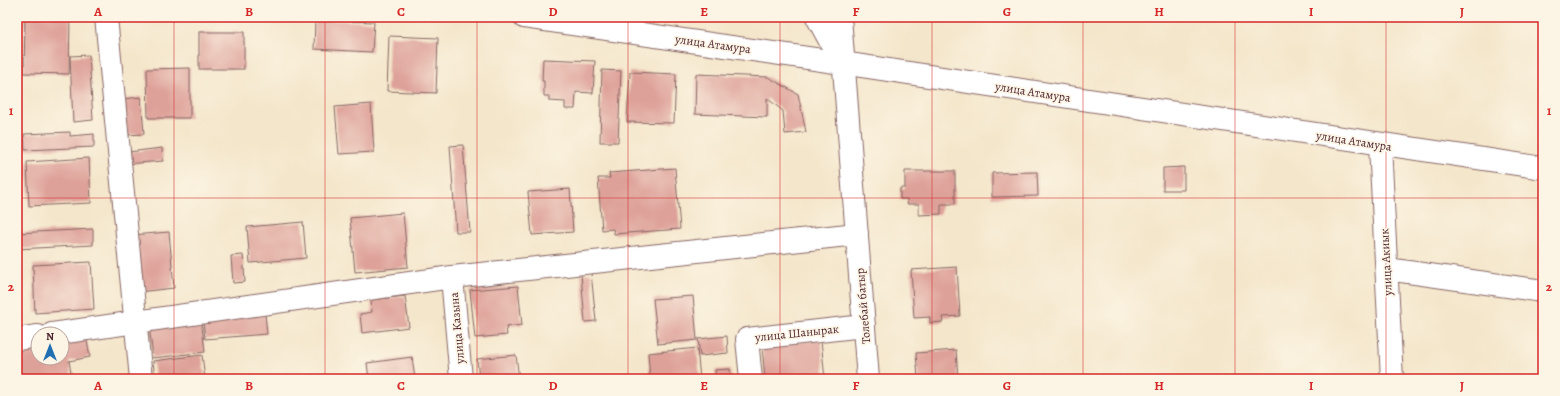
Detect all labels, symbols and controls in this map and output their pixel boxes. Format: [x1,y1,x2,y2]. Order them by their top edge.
text: A [93,3,103,20]
text: B [245,3,253,20]
text: C [397,3,405,20]
text: D [548,3,558,20]
text: E [700,3,708,20]
text: F [853,3,860,20]
text: G [1003,3,1011,20]
text: H [1154,3,1164,20]
text: I [1309,3,1314,20]
text: J [1460,3,1464,20]
street label: улица Атамура [673,31,752,57]
street label: улица Атамура [993,78,1072,106]
text: 1 [9,102,14,119]
text: 1 [1547,102,1552,119]
street label: улица Атамура [1314,127,1393,155]
street label: улица Акиык [1376,228,1396,297]
street label: Толебай батыр [852,267,874,345]
text: 2 [8,278,15,295]
text: 2 [1546,278,1553,295]
street label: улица Казына [446,291,468,365]
street label: улица Шанырак [753,321,840,345]
north arrow [30,326,70,366]
text: N [46,329,54,344]
text: A [93,377,103,394]
text: B [245,377,253,394]
text: C [397,377,405,394]
text: D [548,377,558,394]
text: E [700,377,708,394]
text: F [853,377,860,394]
text: G [1003,377,1011,394]
text: H [1154,377,1164,394]
text: I [1309,377,1314,394]
text: J [1460,377,1464,394]

